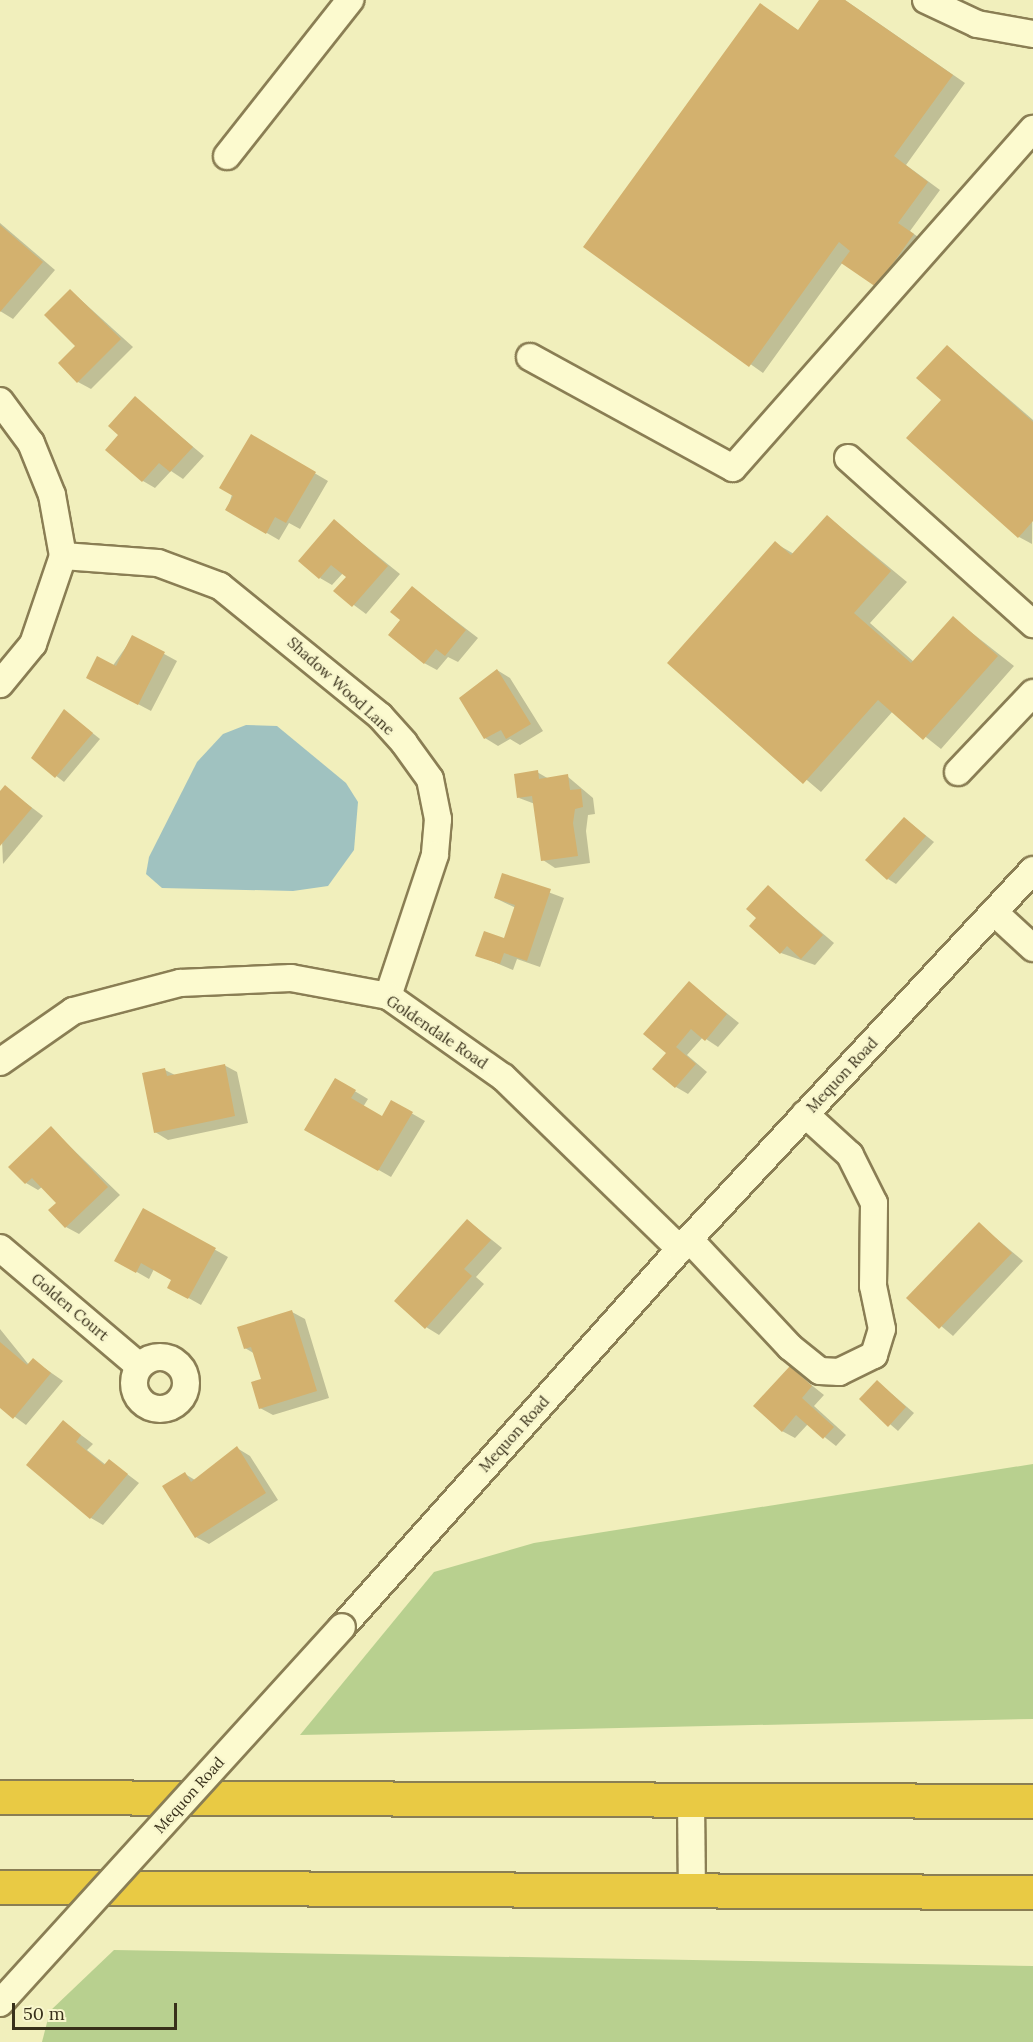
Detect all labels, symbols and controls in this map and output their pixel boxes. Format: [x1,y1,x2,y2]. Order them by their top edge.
street label: Shadow Wood Lane [284,633,398,739]
street label: Goldendale Road [383,992,491,1072]
street label: Mequon Road [803,1034,881,1116]
street label: Golden Court [28,1270,112,1344]
street label: Mequon Road [475,1392,553,1476]
street label: Mequon Road [150,1753,228,1837]
scale bar [15,1991,180,2029]
text: 50 m [23,2002,65,2025]

